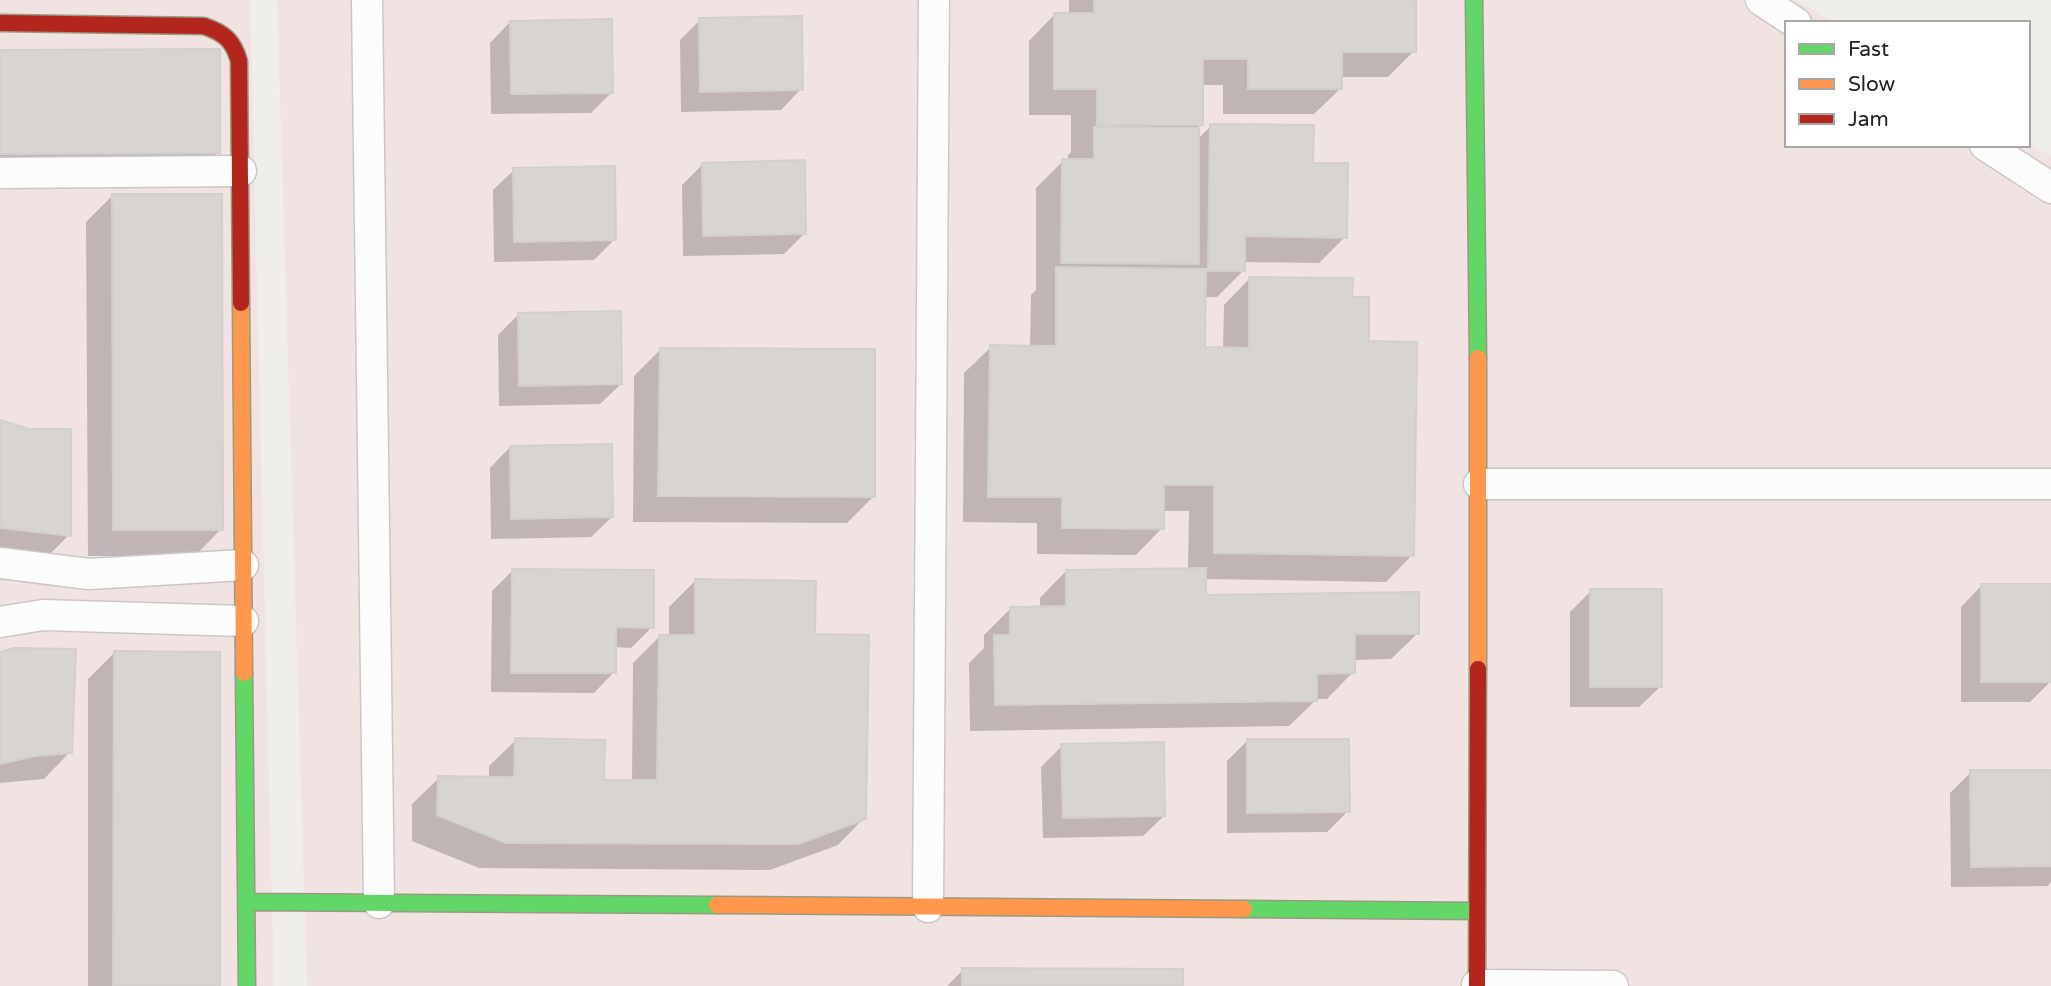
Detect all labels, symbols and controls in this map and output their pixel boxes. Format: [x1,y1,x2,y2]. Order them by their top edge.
legend [1785,21,2030,147]
text: Fast [1848,37,1889,62]
text: Slow [1848,72,1896,97]
text: Jam [1848,107,1889,132]

